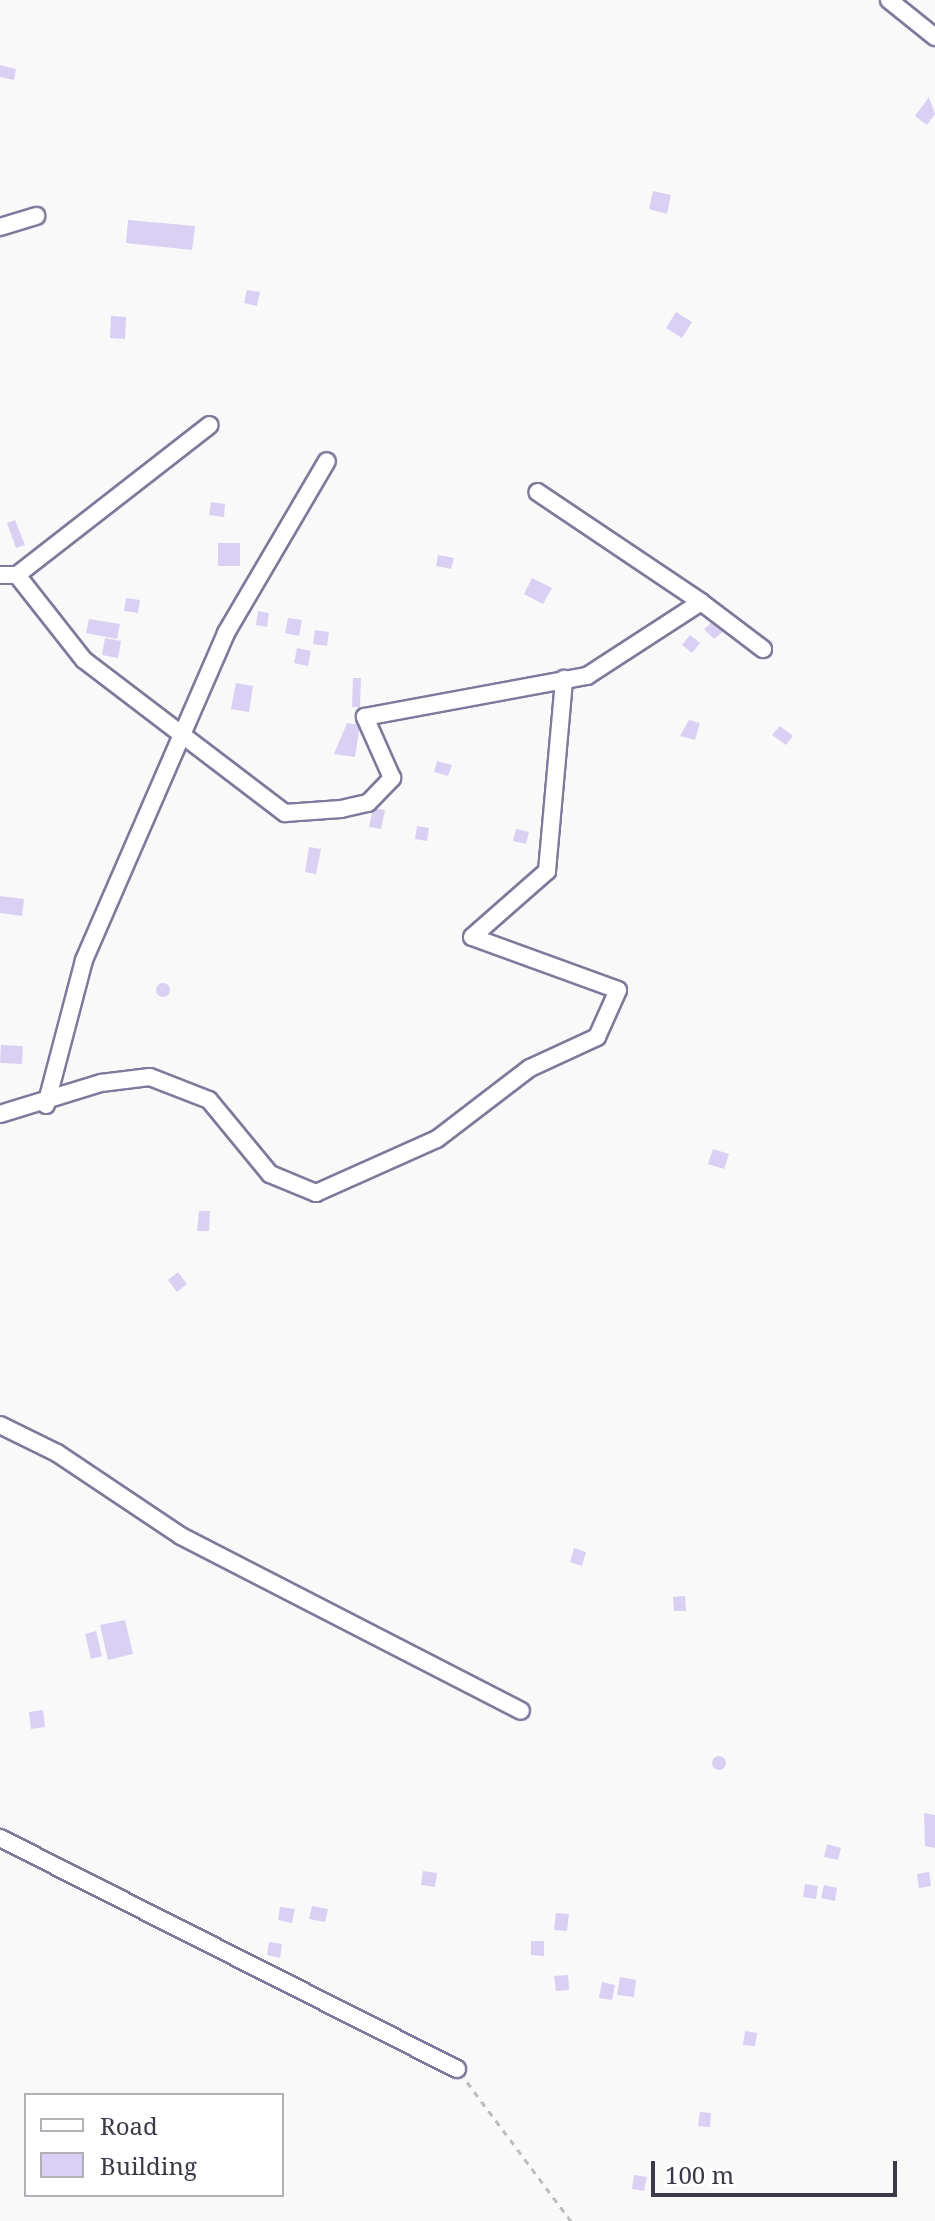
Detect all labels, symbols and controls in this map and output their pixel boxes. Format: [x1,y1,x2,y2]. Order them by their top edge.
legend [24,2093,284,2197]
text: Road [100,2109,158,2142]
scale bar [655,2145,901,2195]
text: Building [100,2149,197,2182]
text: 100 m [665,2158,734,2191]

